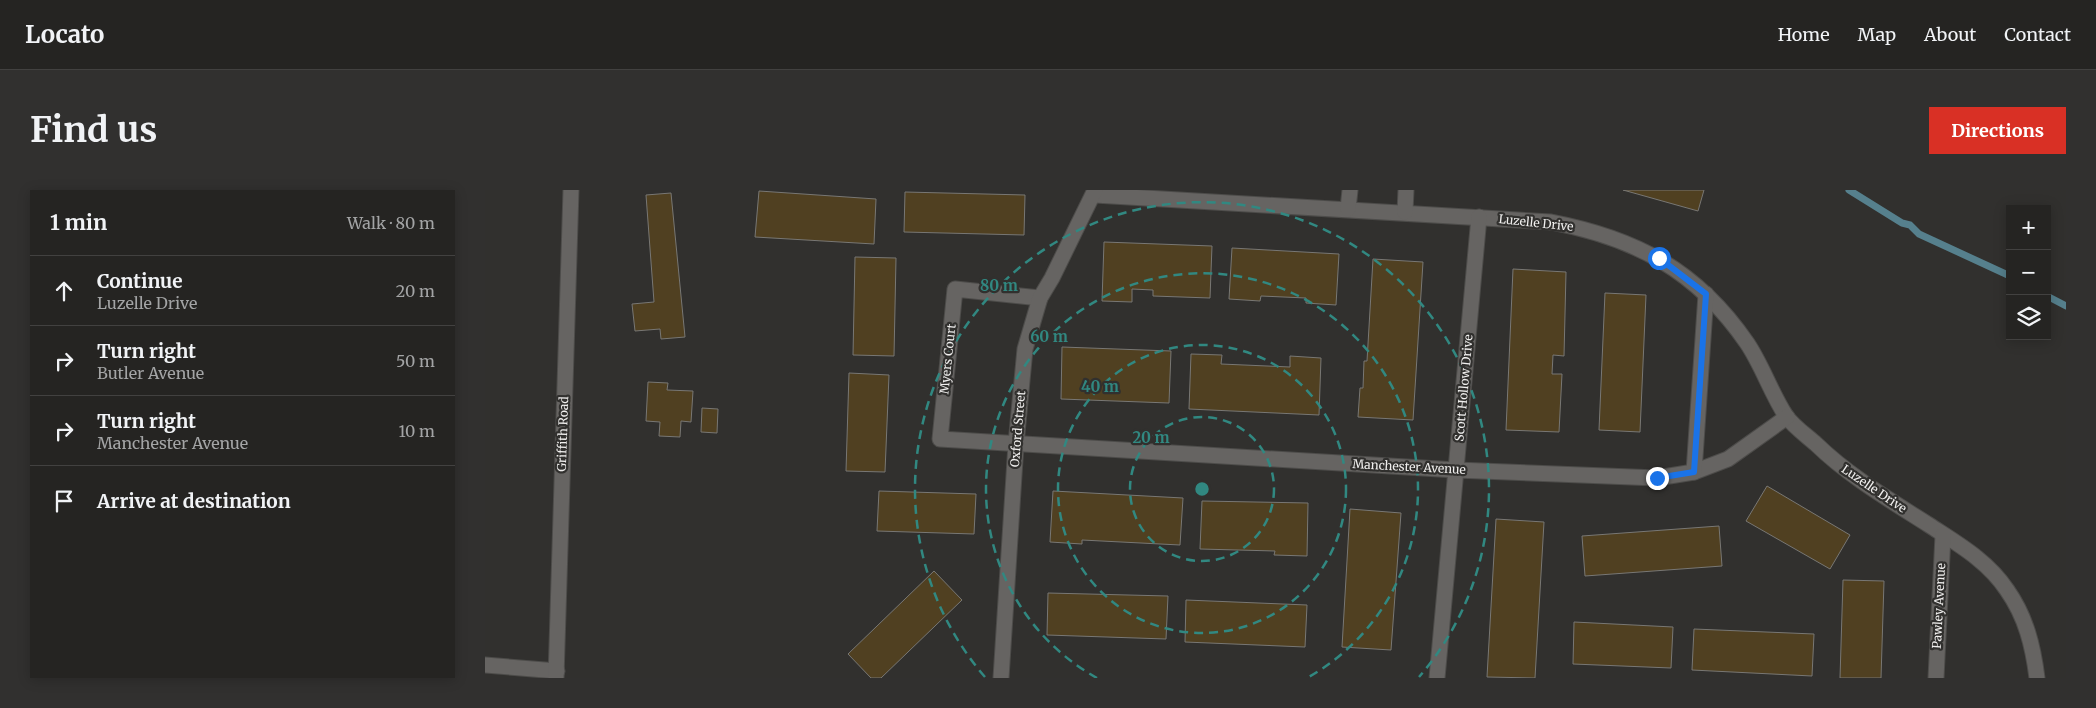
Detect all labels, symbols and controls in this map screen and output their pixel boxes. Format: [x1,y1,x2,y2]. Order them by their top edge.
text: Locato [25,19,104,50]
text: Home [1778,23,1830,46]
text: Map [1858,23,1896,46]
text: About [1924,23,1976,46]
text: Contact [2004,23,2071,46]
button: Directions [1929,107,2066,154]
text: Find us [30,108,157,152]
map controls [2006,205,2051,340]
button: + [2006,205,2051,250]
text: 1 min [50,209,107,236]
street label: Luzelle Drive [1498,211,1574,234]
text: Walk · 80 m [347,213,435,233]
route start [1648,247,1671,270]
button: − [2006,250,2051,295]
text: Continue [97,269,183,293]
text: 80 m [980,276,1018,295]
icon: ahead [50,277,78,305]
text: 20 m [396,281,435,301]
text: Luzelle Drive [97,293,197,313]
button: layers [2006,295,2051,340]
street label: Myers Court [936,323,959,395]
text: 60 m [1030,327,1068,346]
street label: Scott Hollow Drive [1451,334,1476,442]
text: Turn right [97,339,196,363]
icon: right [50,347,78,375]
text: 50 m [396,351,435,371]
text: Butler Avenue [97,363,204,383]
text: 40 m [1081,377,1119,396]
street label: Oxford Street [1007,390,1028,468]
street label: Griffith Road [554,396,571,472]
text: Turn right [97,409,196,433]
icon: right [50,417,78,445]
text: 10 m [398,421,435,441]
text: 20 m [1132,428,1170,447]
text: Manchester Avenue [97,433,248,453]
street label: Manchester Avenue [1352,456,1466,477]
street label: Luzelle Drive [1839,461,1910,516]
route end [1646,467,1669,490]
centre of rings [1193,480,1211,498]
icon: arrive [50,487,78,515]
text: Arrive at destination [97,489,291,513]
street label: Pawley Avenue [1929,563,1948,649]

